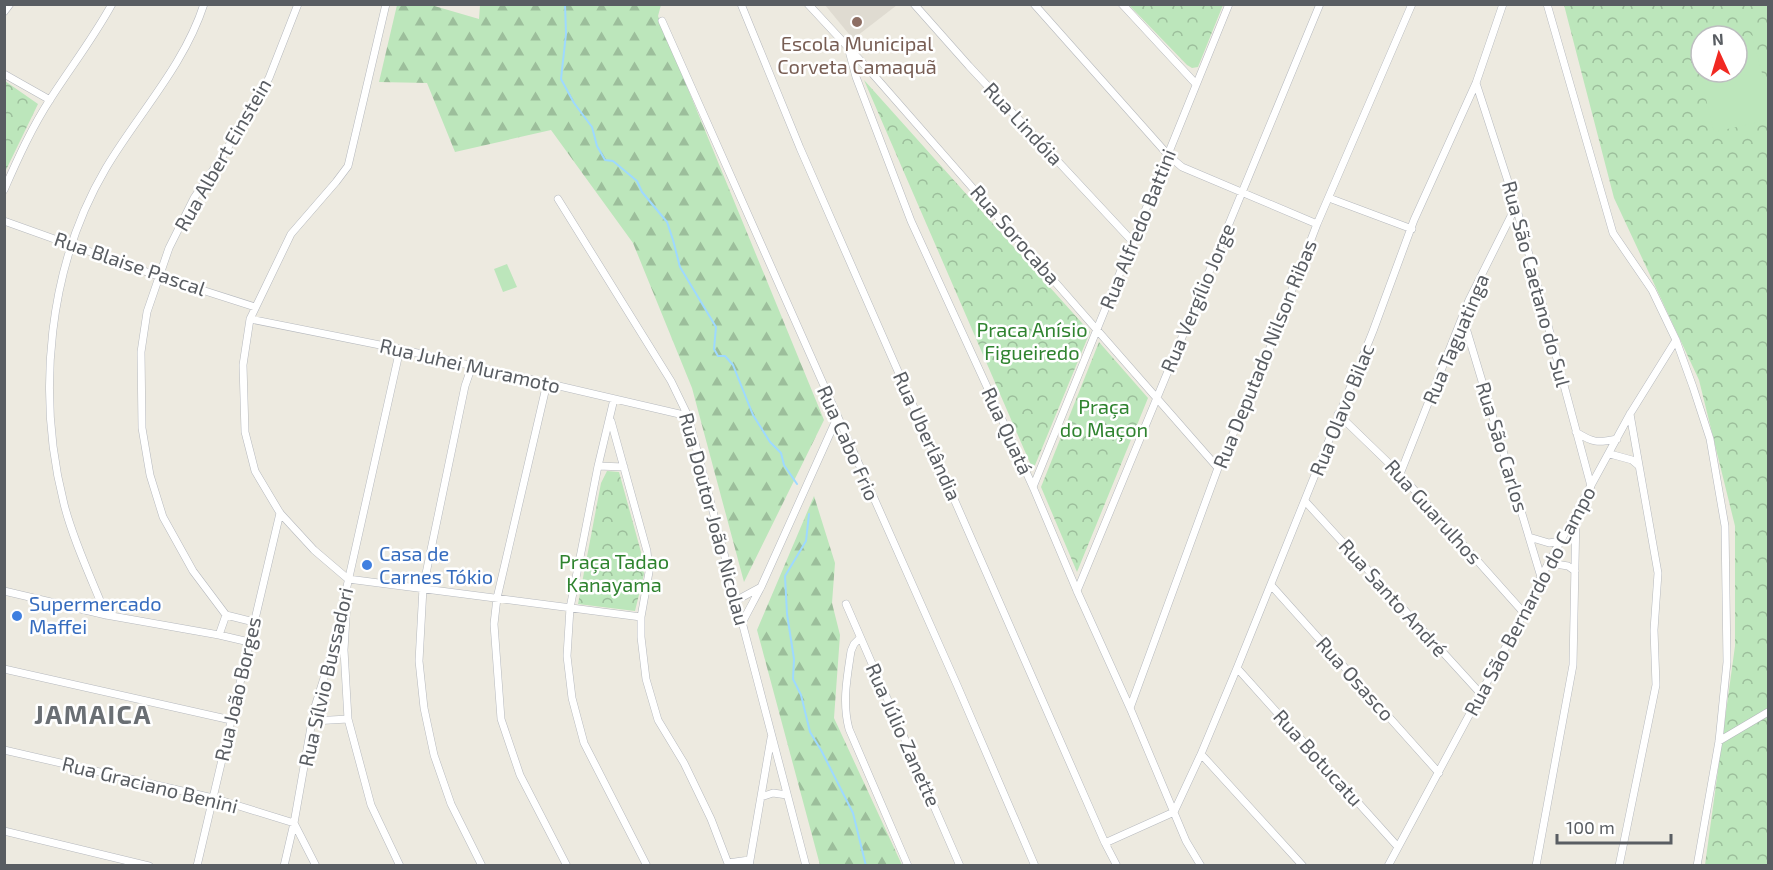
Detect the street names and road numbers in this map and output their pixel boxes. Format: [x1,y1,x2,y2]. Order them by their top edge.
street label: Rua Albert Einstein [169,74,276,235]
street label: Rua Lindóia [979,77,1068,170]
street label: Rua Alfredo Battini [1094,145,1180,312]
street label: Rua São Caetano do Sul [1498,178,1576,389]
street label: Rua Sorocaba [966,180,1066,289]
street label: Rua Vergílio Jorge [1155,220,1239,376]
street label: Rua Blaise Pascal [52,226,209,300]
street label: Rua Deputado Nilson Ribas [1207,236,1321,471]
street label: Rua Taguatinga [1417,270,1493,407]
street label: Rua Juhei Muramoto [378,333,563,397]
street label: Rua Olavo Bilac [1304,340,1378,479]
street label: Rua Uberlândia [889,367,967,504]
street label: Rua São Carlos [1472,379,1534,515]
street label: Rua Cabo Frio [813,381,885,504]
street label: Rua Quatá [977,383,1039,478]
street label: Rua Doutor João Nicolau [675,410,755,628]
street label: Rua Guarulhos [1380,454,1487,569]
street label: Rua São Bernardo do Campo [1458,482,1600,719]
street label: Rua Santo André [1335,534,1453,661]
street label: Rua Sílvio Bussadori [293,585,357,769]
street label: Rua João Borges [209,614,265,763]
street label: Rua Osasco [1312,631,1400,725]
street label: Rua Júlio Zanette [862,659,946,810]
street label: Rua Botucatu [1269,704,1368,811]
street label: Rua Graciano Benini [60,751,241,817]

